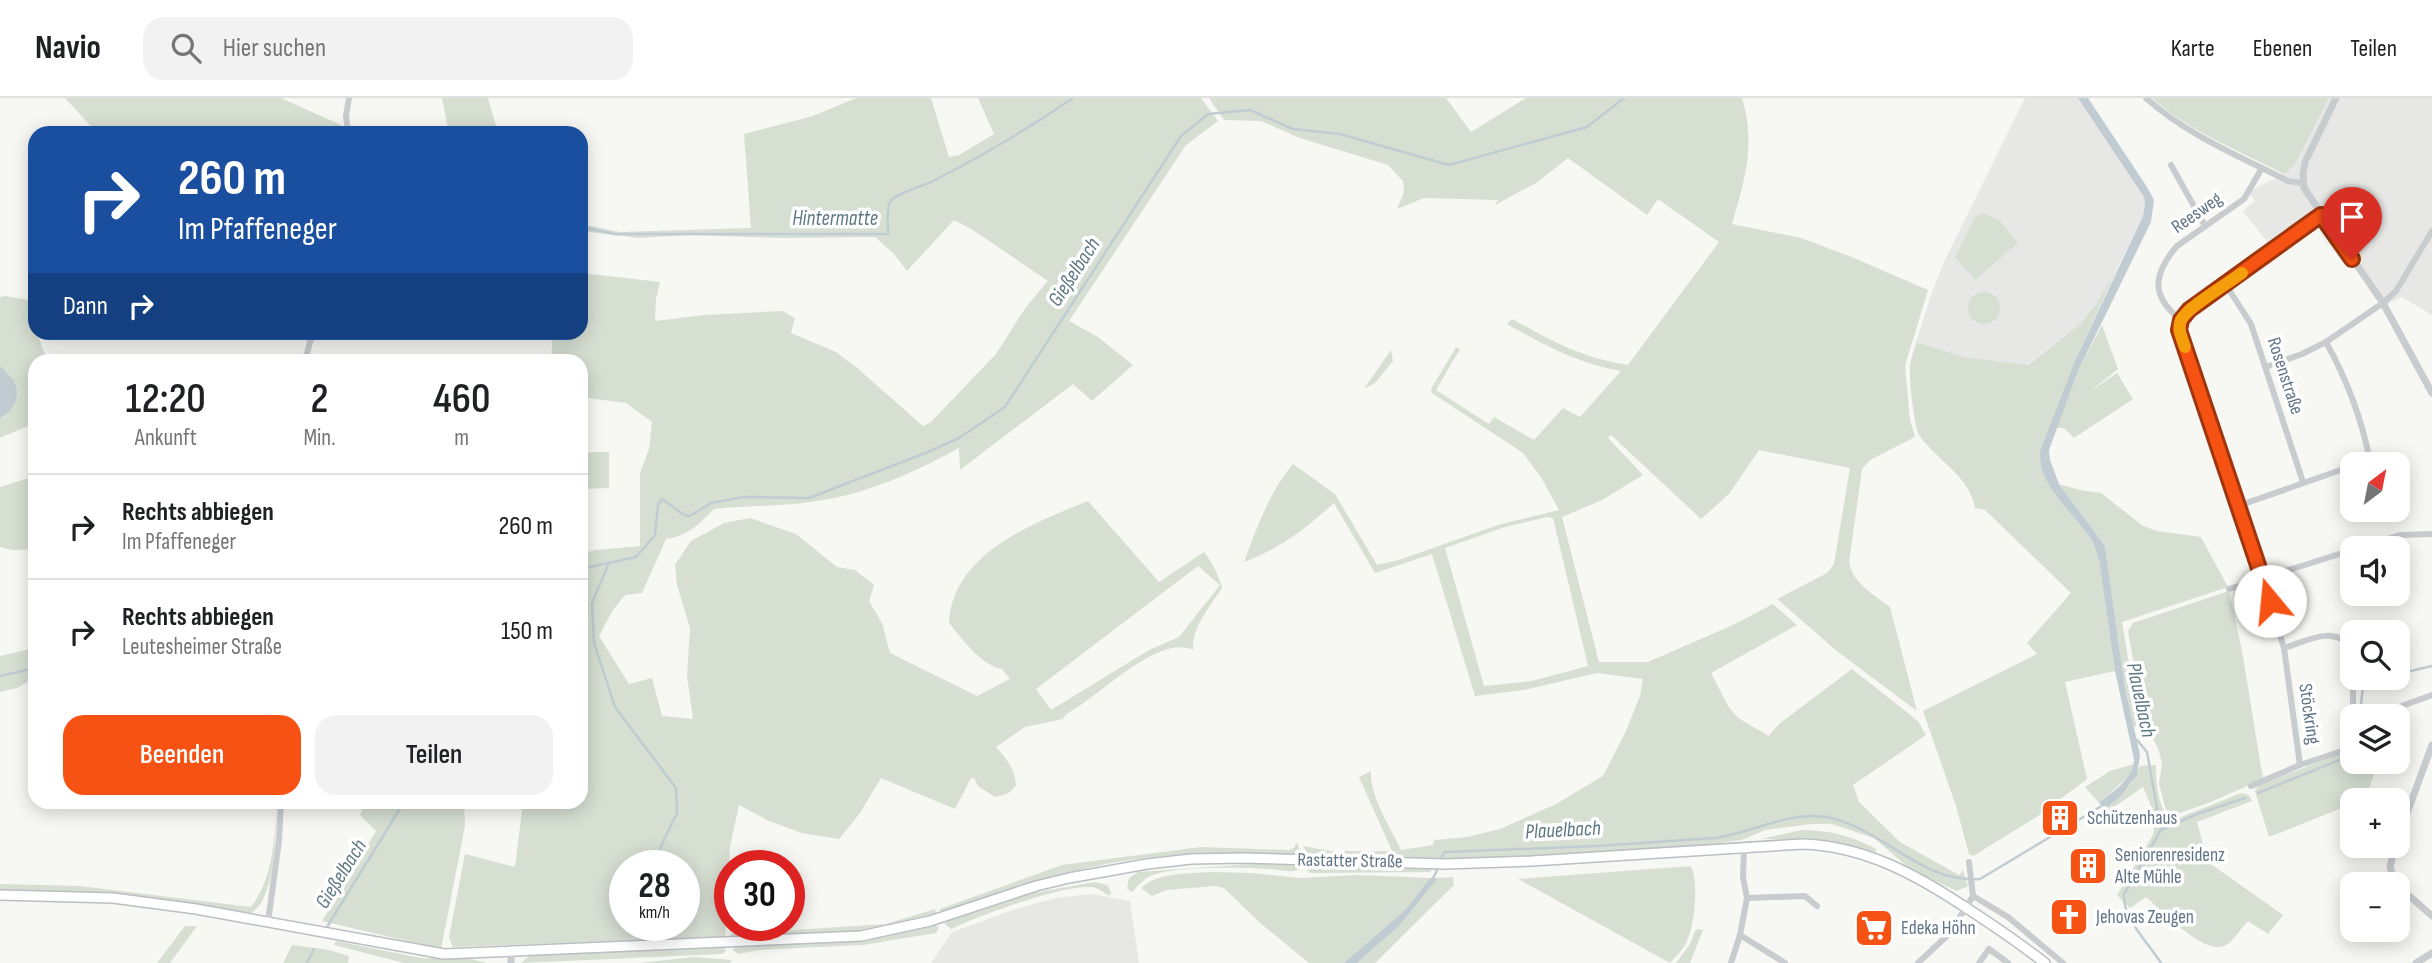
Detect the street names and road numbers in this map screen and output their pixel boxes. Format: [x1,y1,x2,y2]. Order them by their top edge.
street label: Reesweg [2167,187,2227,239]
street label: Rosenstraße [2262,335,2308,417]
street label: Stöckring [2293,682,2325,746]
street label: Rastatter Straße [1297,849,1403,873]

